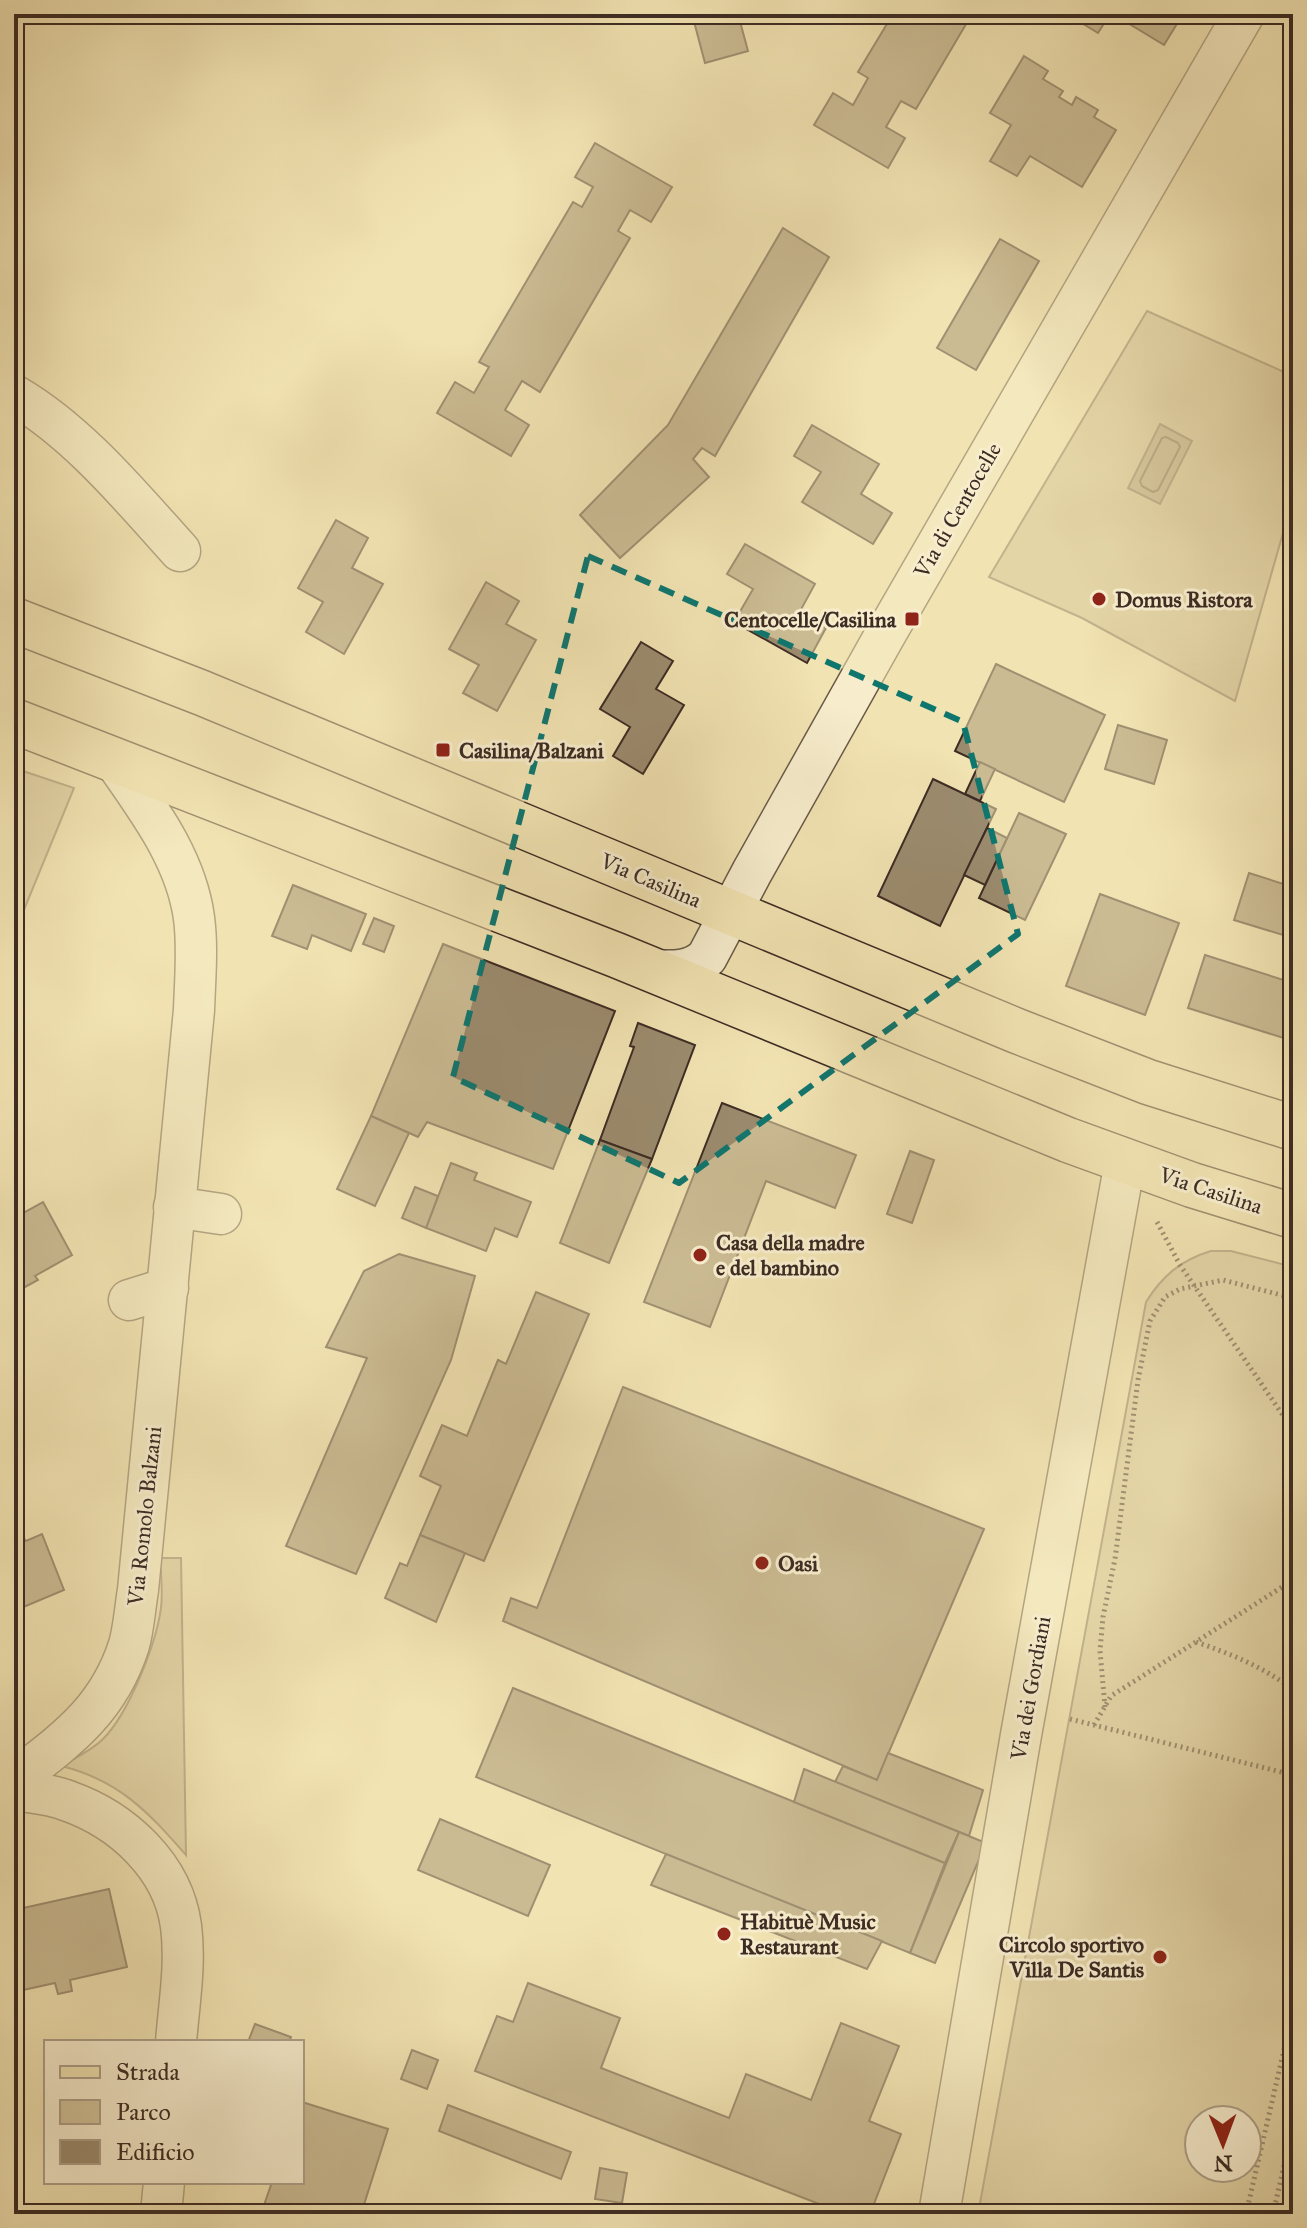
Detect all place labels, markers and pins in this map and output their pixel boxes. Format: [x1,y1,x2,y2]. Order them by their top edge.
place label: Domus Ristora [1115,586,1253,613]
marker: Domus Ristora [1090,590,1108,608]
place label: Centocelle/Casilina [724,606,897,633]
marker: Centocelle/Casilina [903,610,921,628]
place label: Casilina/Balzani [459,737,605,764]
marker: Casilina/Balzani [434,741,452,759]
place label: Casa della madre e del bambino [716,1229,865,1281]
marker: Casa della madre e del bambino [691,1246,709,1264]
place label: Oasi [778,1550,819,1577]
marker: Oasi [753,1554,771,1572]
place label: Habituè Music Restaurant [740,1908,876,1960]
marker: Habituè Music Restaurant [715,1925,733,1943]
place label: Circolo sportivo Villa De Santis [999,1931,1144,1983]
marker: Circolo sportivo Villa De Santis [1151,1948,1169,1966]

